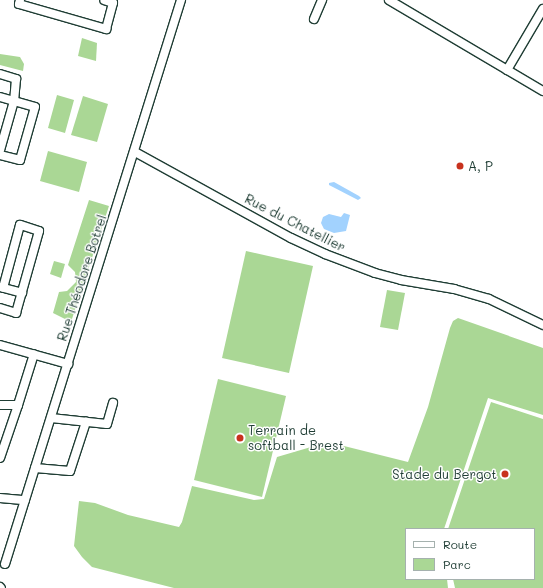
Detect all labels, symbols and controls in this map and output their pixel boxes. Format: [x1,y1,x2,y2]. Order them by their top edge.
place label: A, P [468,158,493,174]
marker: A, P [455,161,465,171]
street label: Rue du Chatellier [242,191,348,255]
street label: Rue Théodore Botrel [54,213,110,343]
place label: Terrain de softball - Brest [248,423,344,454]
marker: Terrain de softball - Brest [235,433,245,443]
place label: Stade du Bergot [392,466,497,482]
marker: Stade du Bergot [500,469,510,479]
legend [405,528,535,580]
text: Route [443,536,477,552]
text: Parc [443,556,471,572]

